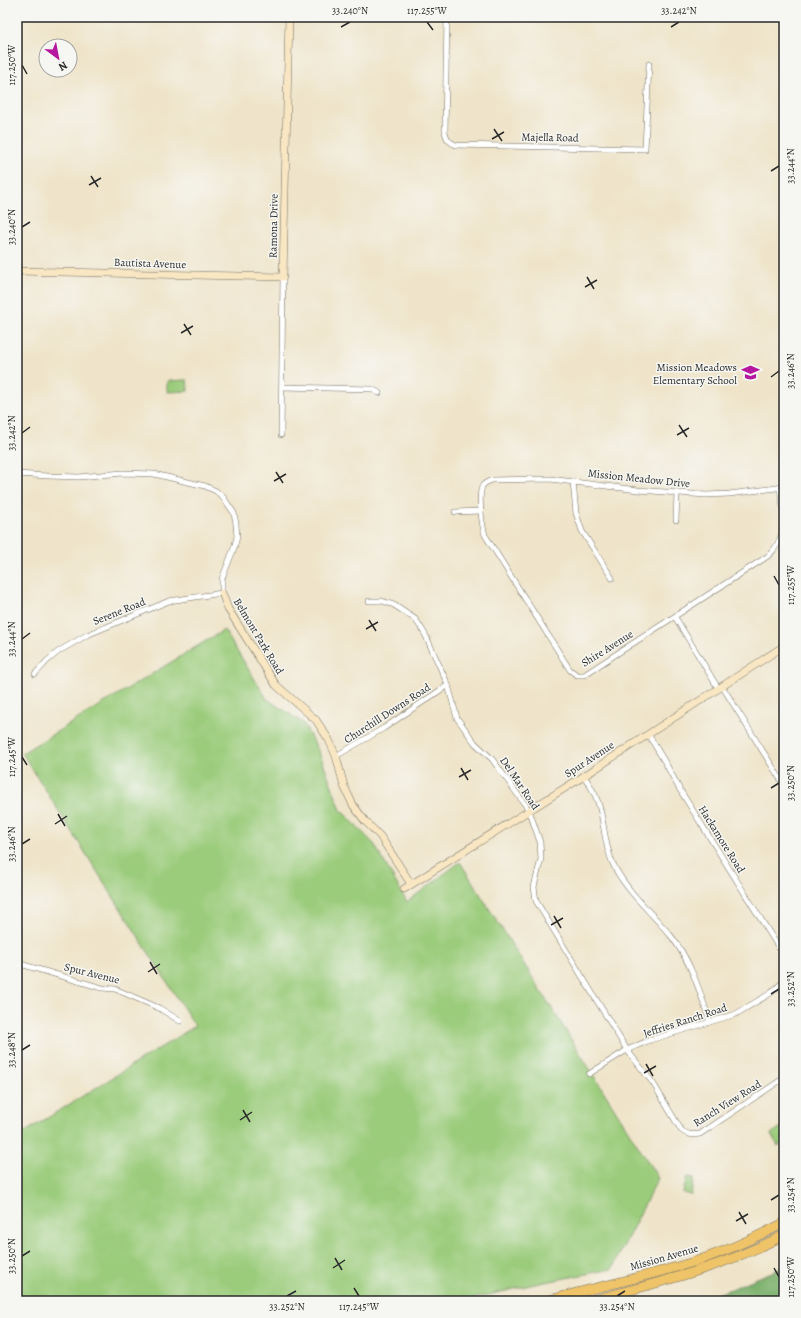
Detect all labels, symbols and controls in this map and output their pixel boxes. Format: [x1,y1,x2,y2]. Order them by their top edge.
text: 33.240°N [332,4,368,17]
text: 117.255°W [407,4,448,17]
text: 33.242°N [661,4,697,17]
north arrow [38,38,78,78]
text: 117.250°W [5,44,18,85]
text: N [56,58,70,75]
street label: Majella Road [521,129,579,146]
text: 33.244°N [784,148,797,184]
street label: Ramona Drive [265,194,282,258]
text: 33.240°N [5,209,18,245]
street label: Bautista Avenue [113,255,187,272]
text: 33.246°N [784,353,797,389]
place label: Mission Meadows Elementary School [653,360,737,388]
school or university icon: Mission Meadows Elementary School [740,363,760,383]
text: 33.242°N [5,415,18,451]
street label: Mission Meadow Drive [587,466,691,491]
text: 117.255°W [784,564,797,605]
street label: Serene Road [91,594,148,629]
street label: Belmont Park Road [230,595,287,677]
text: 33.244°N [5,621,18,657]
street label: Shire Avenue [578,626,636,670]
street label: Churchill Downs Road [341,680,433,747]
text: 117.245°W [5,736,18,777]
street label: Spur Avenue [561,738,617,781]
street label: Del Mar Road [496,754,543,813]
text: 33.250°N [784,765,797,801]
street label: Hackamore Road [695,803,748,876]
text: 33.246°N [5,826,18,862]
street label: Spur Avenue [63,959,121,988]
text: 33.252°N [784,971,797,1007]
street label: Jeffries Ranch Road [641,1000,729,1041]
text: 33.248°N [5,1032,18,1068]
street label: Ranch View Road [690,1076,764,1130]
text: 33.254°N [784,1177,797,1213]
text: 33.250°N [5,1238,18,1274]
street label: Mission Avenue [628,1241,700,1274]
text: 117.250°W [784,1256,797,1297]
text: 33.252°N [269,1300,305,1313]
text: 117.245°W [339,1300,380,1313]
text: 33.254°N [599,1300,635,1313]

